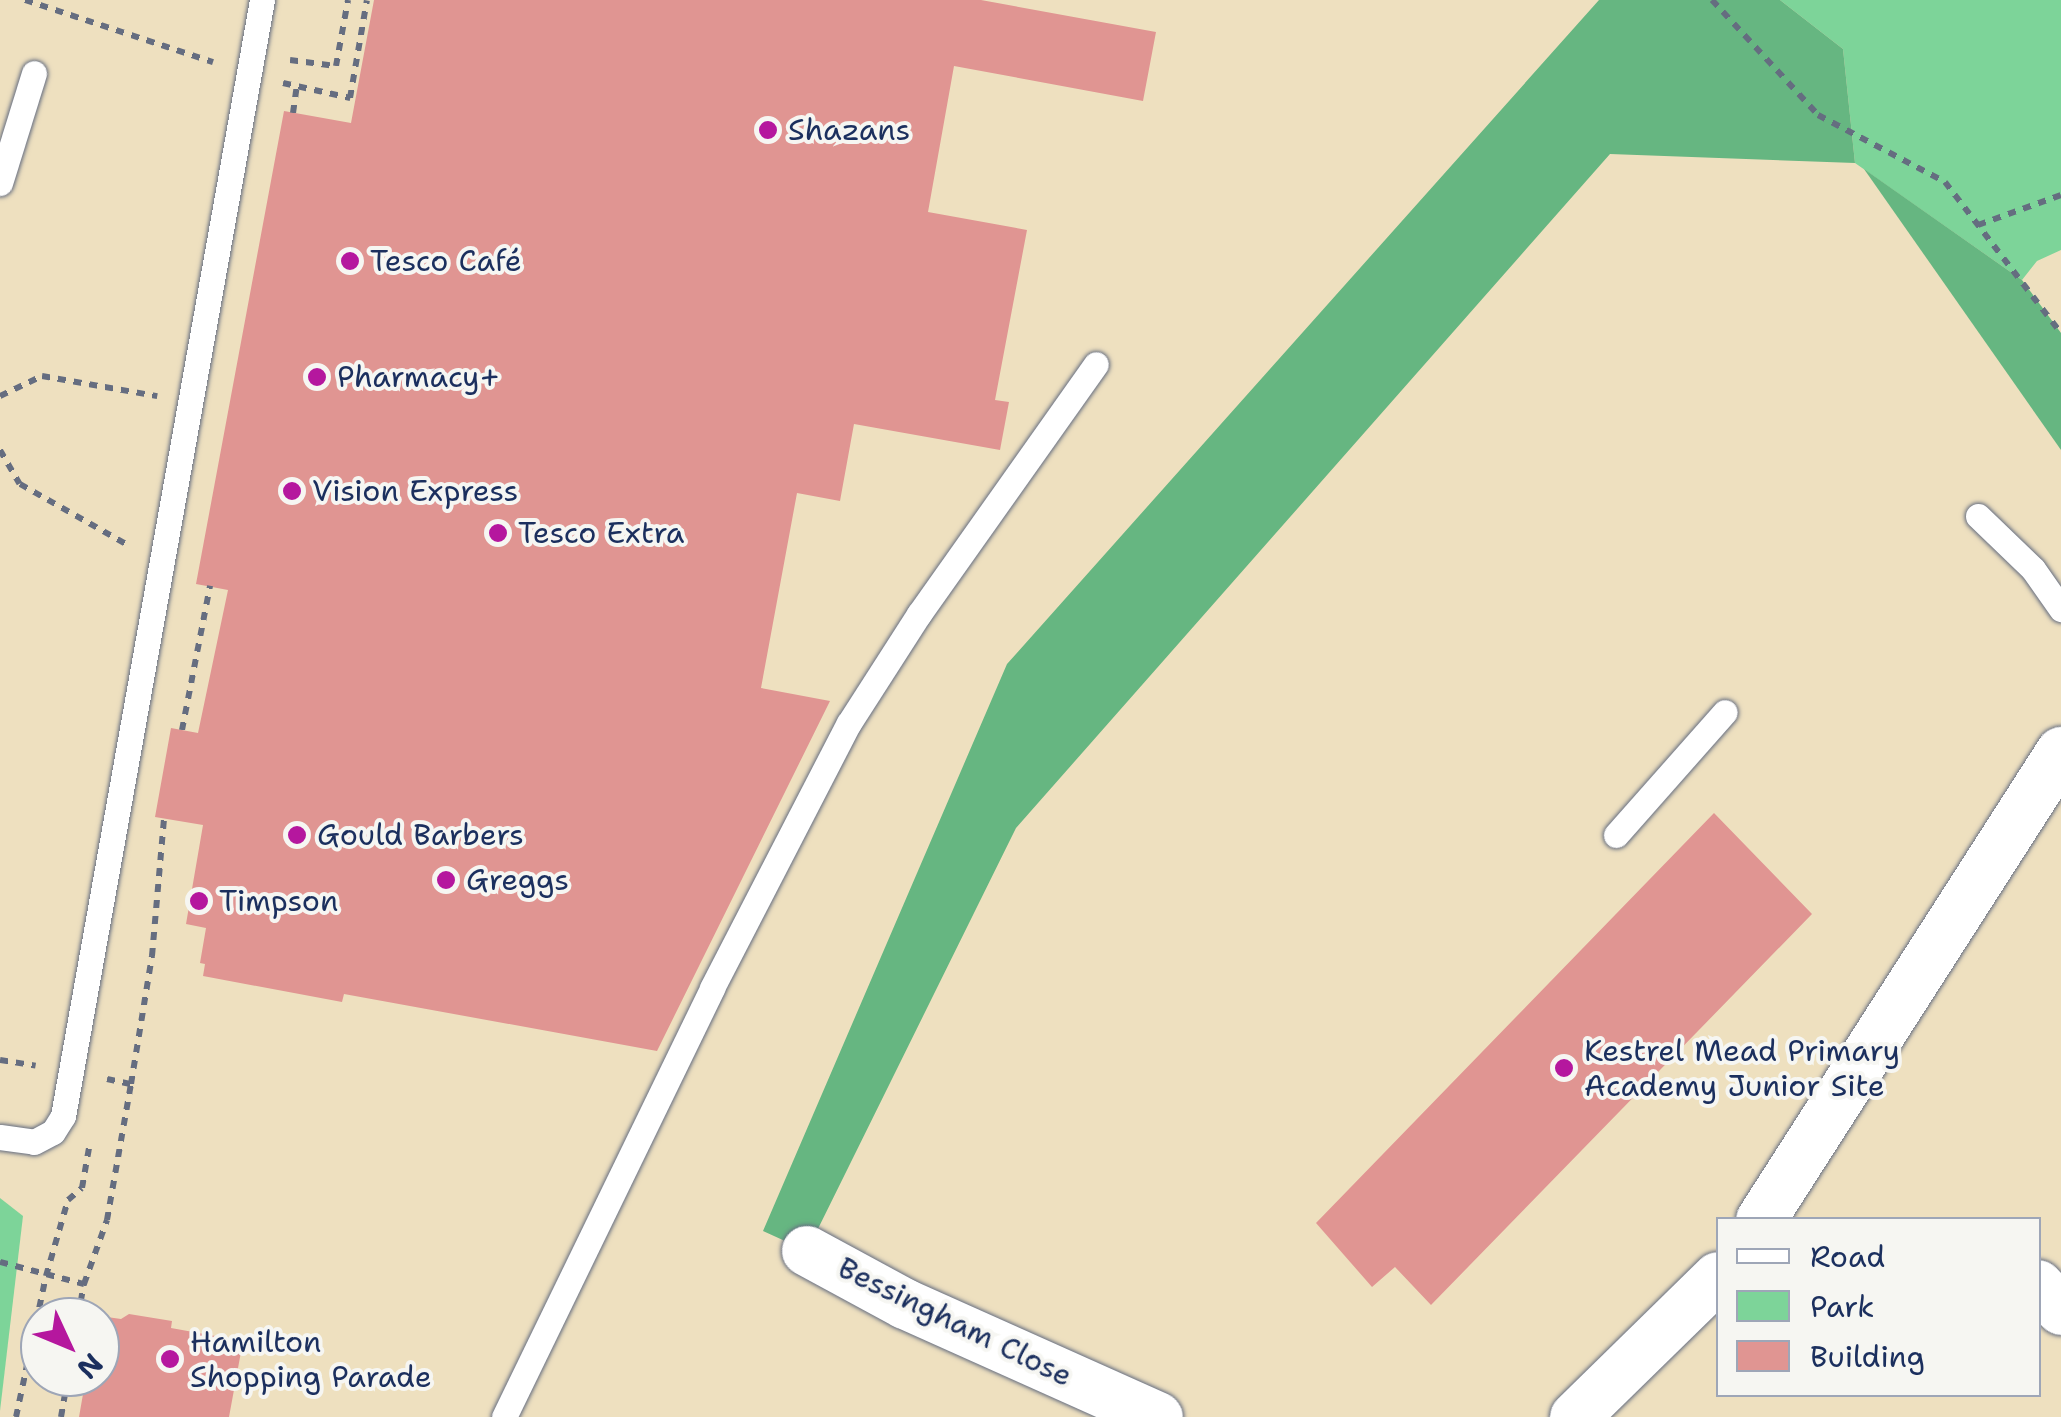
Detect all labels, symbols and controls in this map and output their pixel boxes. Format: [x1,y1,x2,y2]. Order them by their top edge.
place label: Shazans [788,112,910,148]
marker: Shazans [757,119,779,141]
place label: Tesco Café [370,243,522,279]
marker: Tesco Café [339,250,361,272]
place label: Pharmacy+ [337,359,501,395]
marker: Pharmacy+ [306,366,328,388]
place label: Vision Express [312,473,518,509]
marker: Vision Express [281,480,303,502]
place label: Tesco Extra [518,515,685,551]
marker: Tesco Extra [487,522,509,544]
place label: Gould Barbers [317,817,524,853]
marker: Gould Barbers [286,824,308,846]
place label: Greggs [466,862,569,898]
marker: Greggs [435,869,457,891]
place label: Timpson [219,883,338,919]
marker: Timpson [188,890,210,912]
place label: Kestrel Mead Primary Academy Junior Site [1584,1033,1900,1104]
marker: Kestrel Mead Primary Academy Junior Site [1553,1057,1575,1079]
legend [1716,1217,2041,1397]
text: Road [1810,1236,1885,1277]
street label: Bessingham Close [832,1250,1078,1394]
text: Park [1810,1286,1874,1327]
north arrow [20,1297,120,1397]
place label: Hamilton Shopping Parade [190,1324,432,1394]
text: Building [1810,1336,1925,1377]
text: N [69,1345,112,1388]
marker: Hamilton Shopping Parade [159,1348,181,1370]

